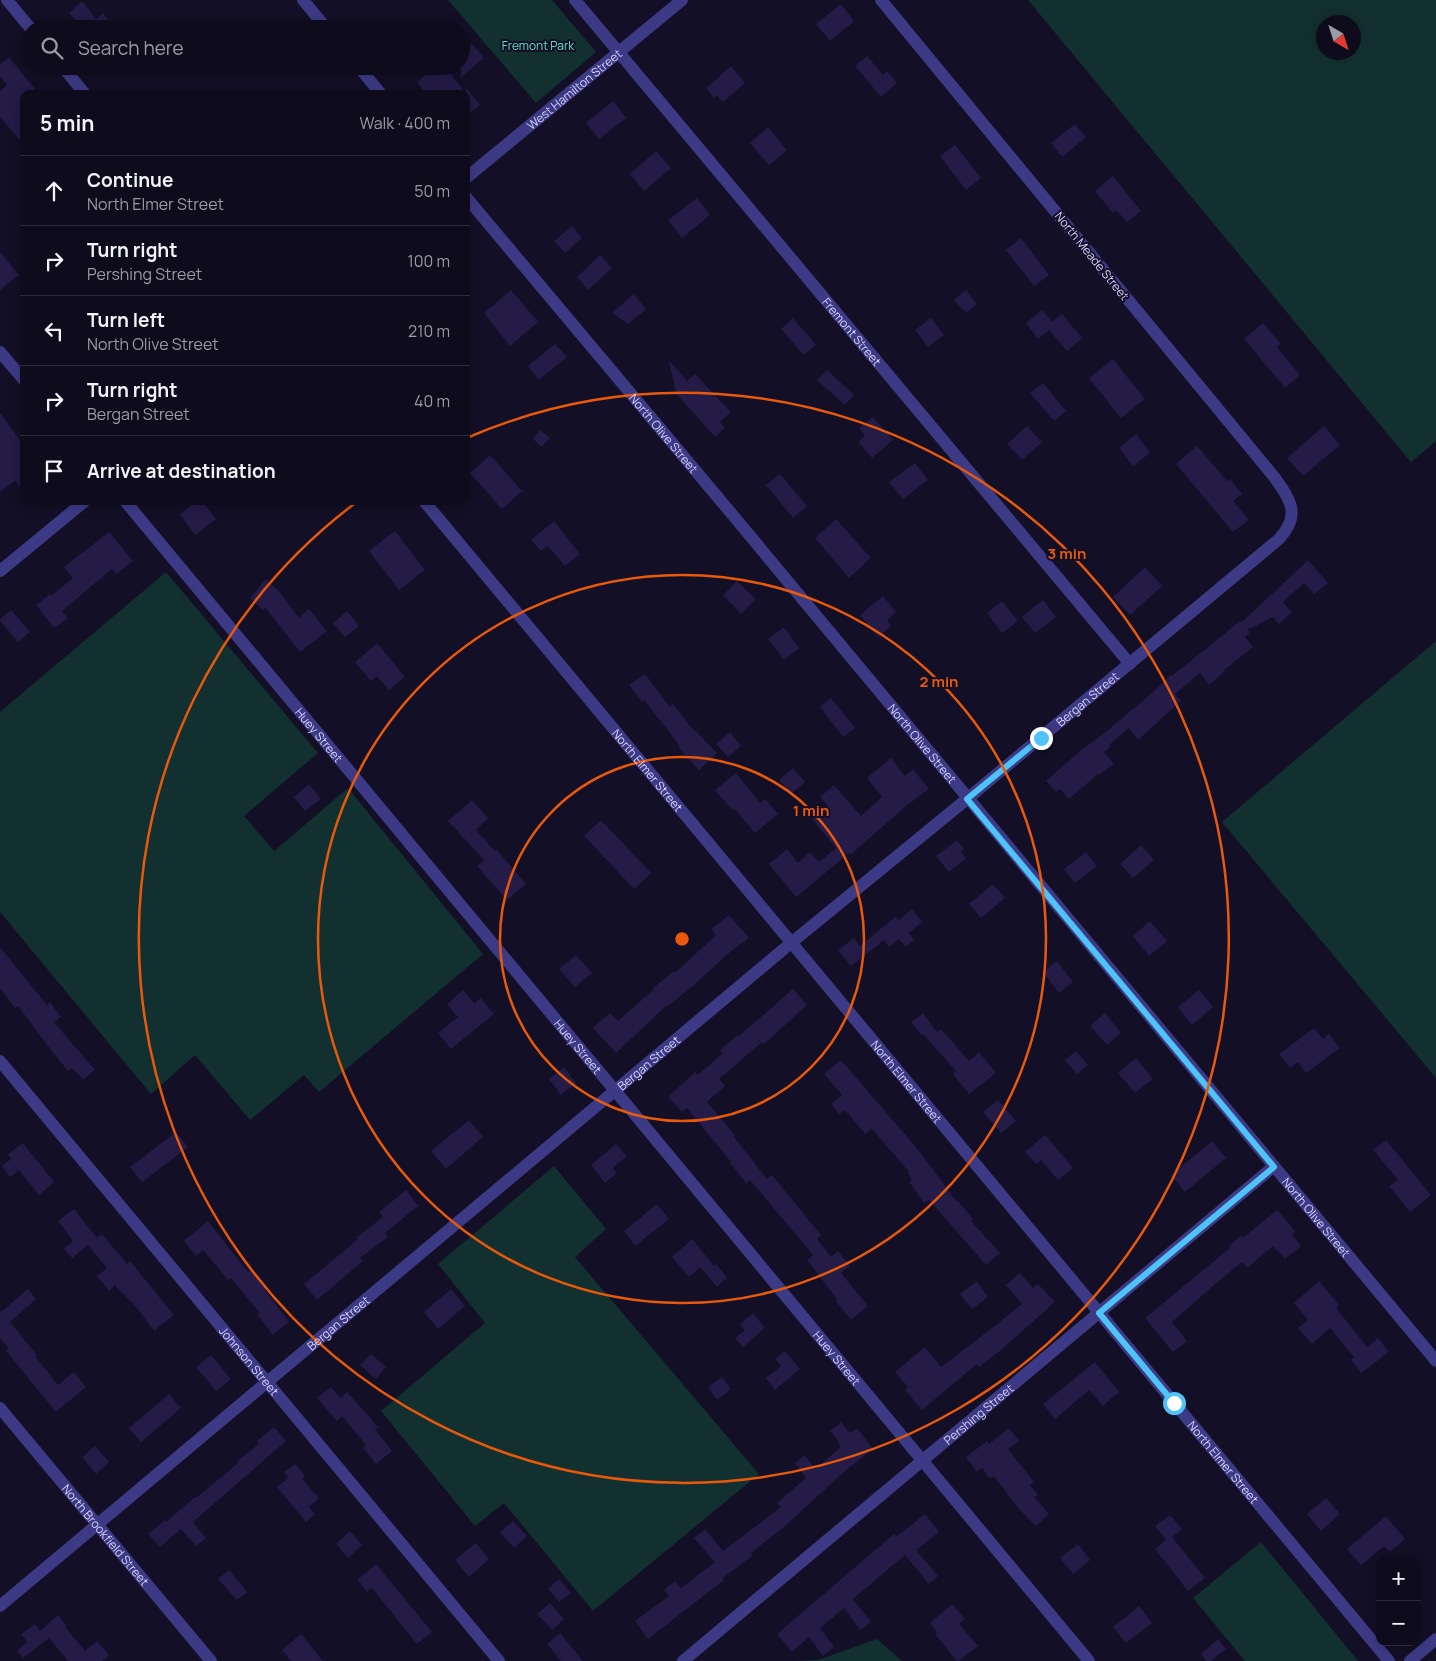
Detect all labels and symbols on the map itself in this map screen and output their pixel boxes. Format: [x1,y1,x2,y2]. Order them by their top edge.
north arrow [1316,15,1361,60]
park label: Fremont Park [502,37,575,54]
street label: West Hamilton Street [523,45,625,133]
street label: North Meade Street [1051,208,1133,304]
street label: Fremont Street [819,294,886,369]
street label: North Olive Street [626,390,702,477]
text: 3 min [1048,543,1086,564]
street label: Bergan Street [1052,667,1122,730]
text: 2 min [919,671,959,692]
street label: North Olive Street [884,700,961,787]
street label: Huey Street [292,704,347,766]
street label: North Elmer Street [608,725,687,815]
route end [1030,727,1053,750]
text: 1 min [793,800,829,821]
centre of rings [673,930,691,948]
street label: Huey Street [550,1015,606,1077]
street label: Bergan Street [613,1031,684,1094]
street label: North Elmer Street [867,1036,946,1127]
street label: North Olive Street [1278,1174,1355,1261]
street label: Bergan Street [303,1291,373,1354]
street label: Johnson Street [216,1323,283,1399]
street label: Huey Street [809,1327,865,1389]
street label: Pershing Street [940,1379,1017,1448]
route start [1163,1392,1186,1415]
street label: North Elmer Street [1184,1417,1263,1507]
street label: North Brookfield Street [58,1480,153,1589]

